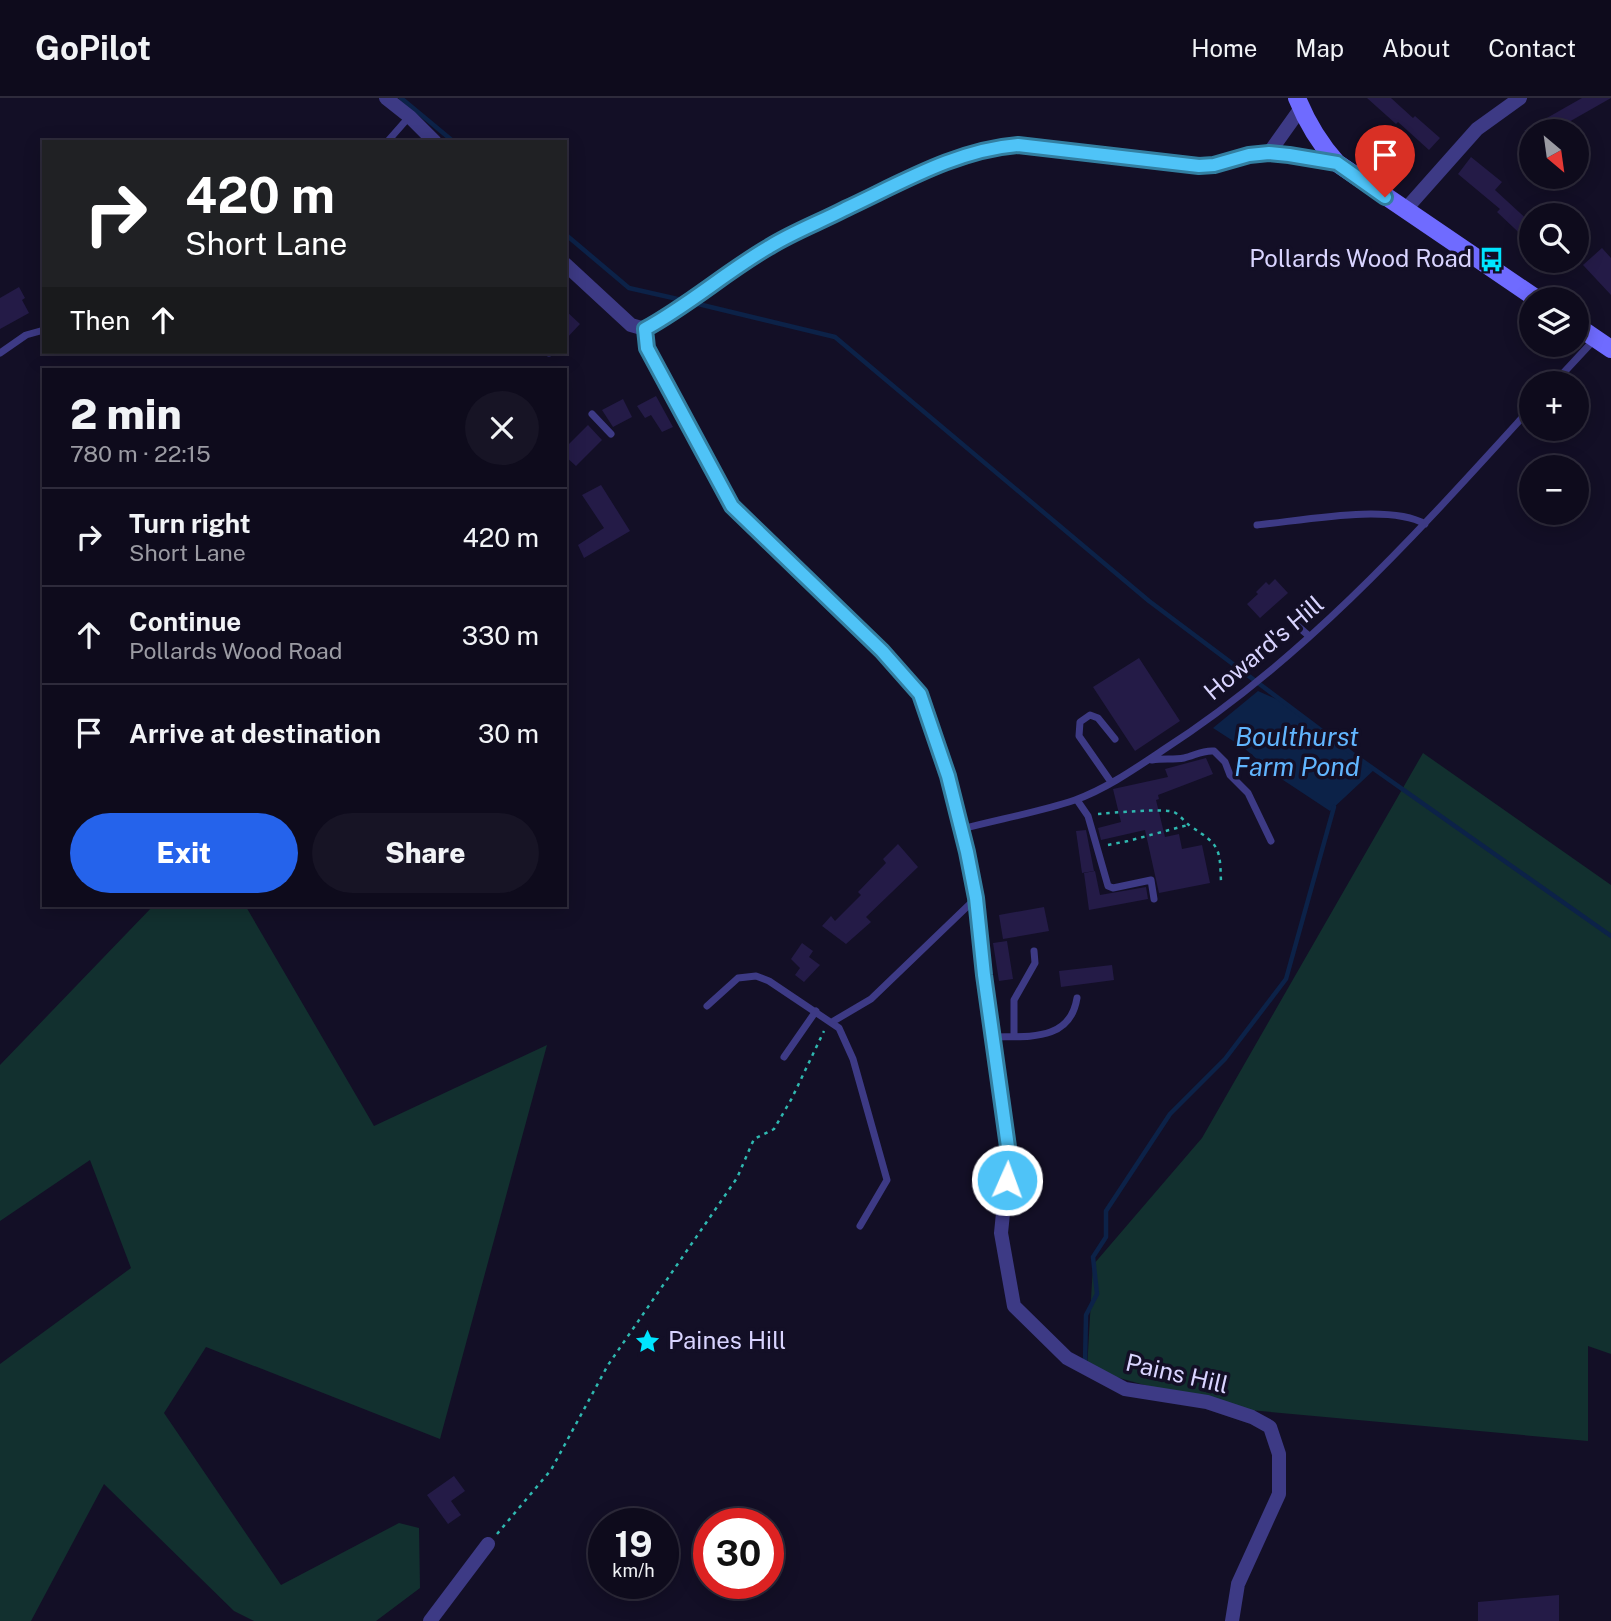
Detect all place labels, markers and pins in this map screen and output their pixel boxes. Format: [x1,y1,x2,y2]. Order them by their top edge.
pin [1355,125,1415,197]
place label: Pollards Wood Road [1249,244,1472,272]
bus stop icon: Pollards Wood Road [1478,245,1506,273]
place label: Paines Hill [668,1326,786,1354]
place icon: Paines Hill [634,1327,662,1355]

